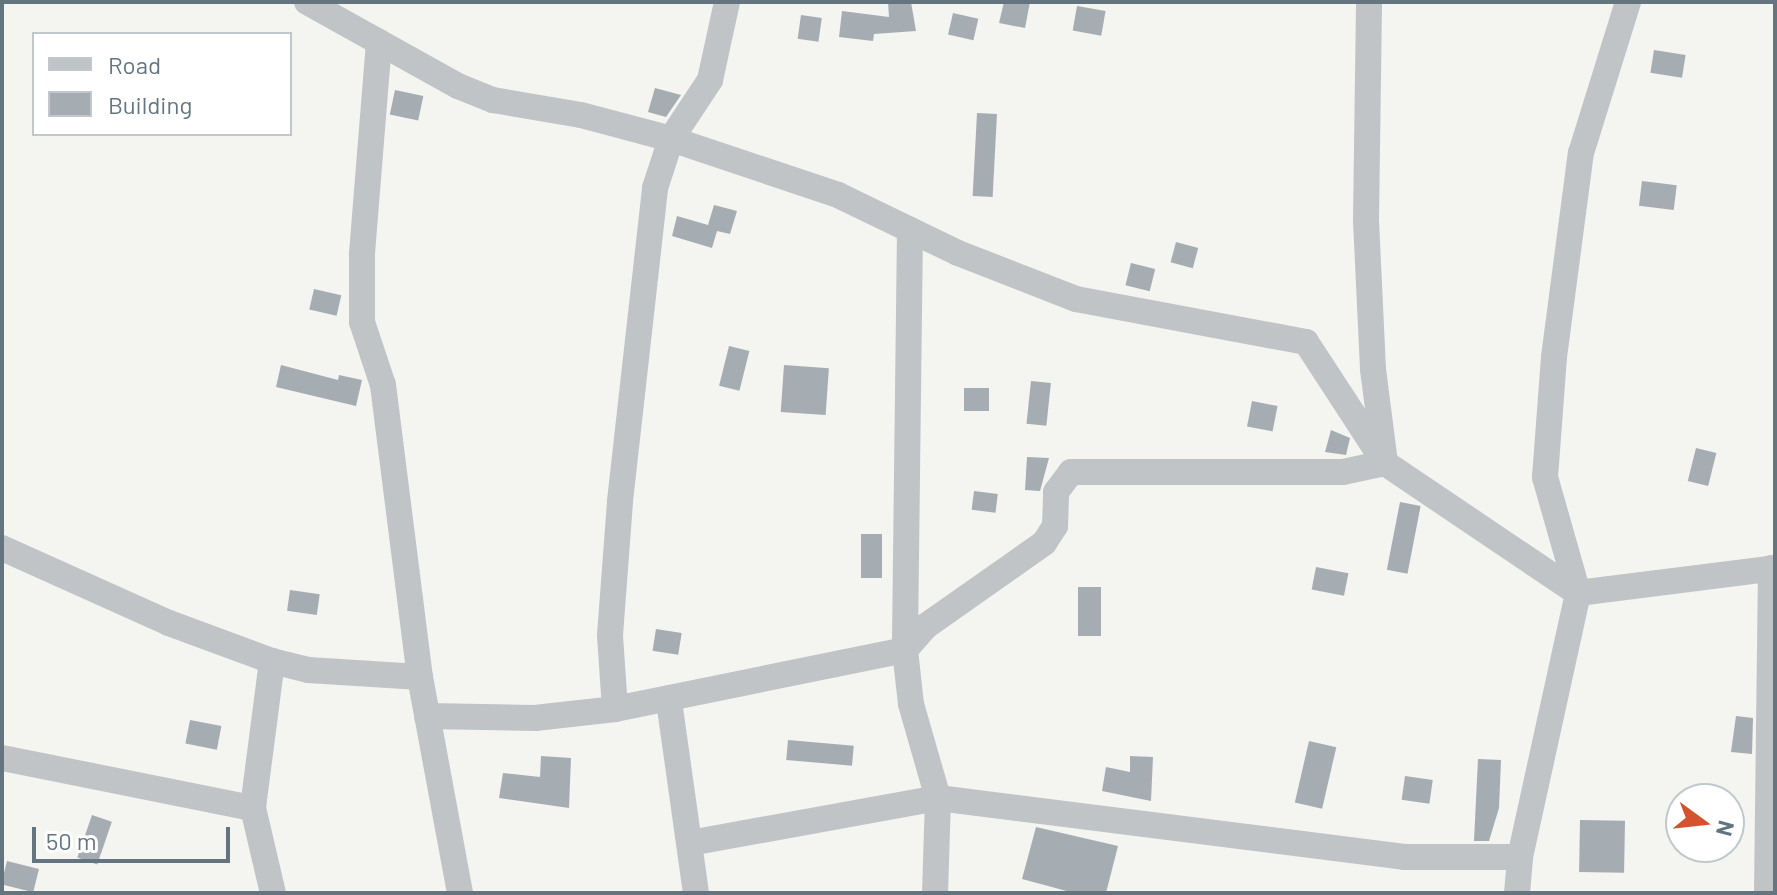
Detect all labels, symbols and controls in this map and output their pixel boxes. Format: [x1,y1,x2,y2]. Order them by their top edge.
legend [32,32,292,136]
text: Road [108,50,161,79]
text: Building [108,90,192,119]
north arrow [1665,783,1745,863]
scale bar [36,811,234,861]
text: N [1712,818,1741,839]
text: 50 m [46,826,97,855]

